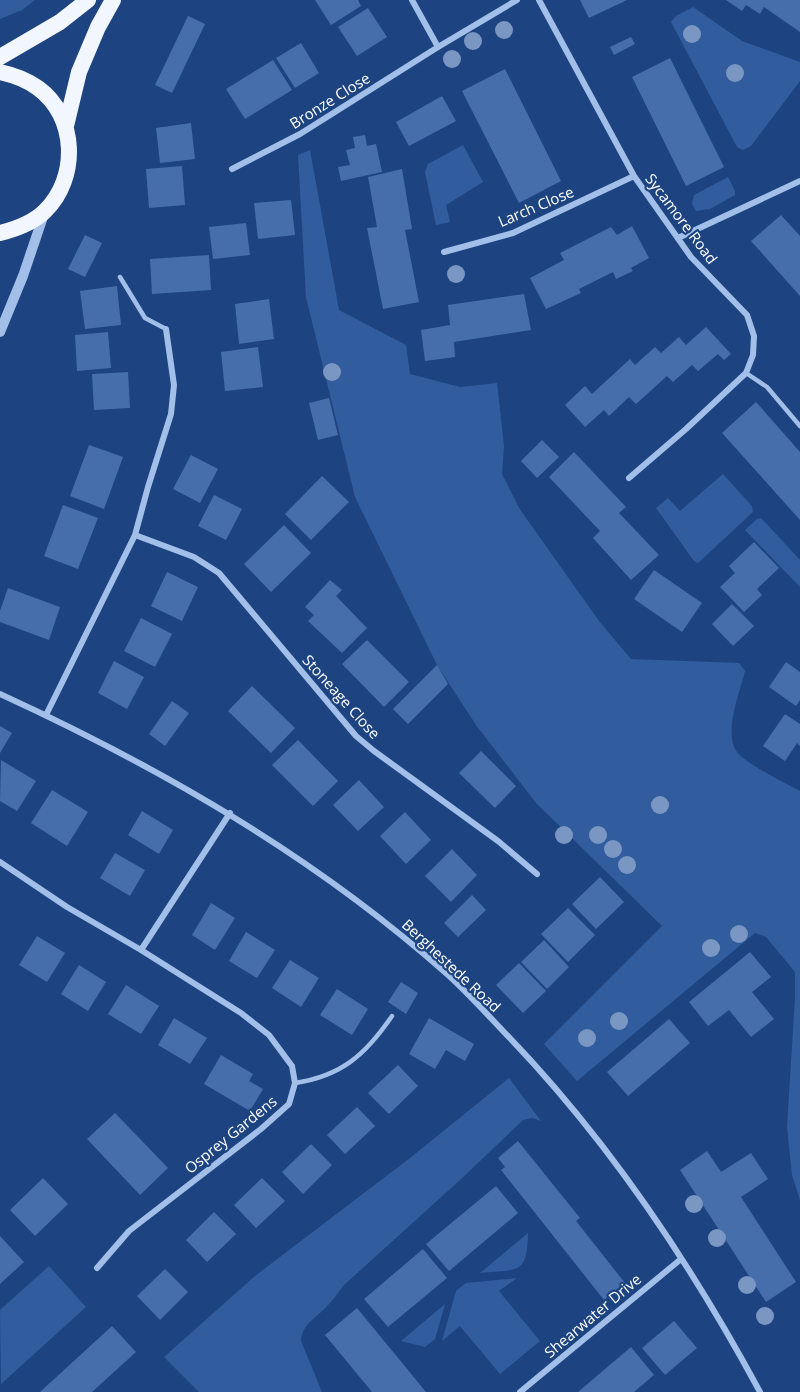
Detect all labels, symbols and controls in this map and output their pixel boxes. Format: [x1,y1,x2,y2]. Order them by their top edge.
street label: Bronze Close [285,67,373,133]
street label: Sycamore Road [641,169,722,268]
street label: Larch Close [495,181,577,231]
street label: Stoneage Close [299,650,385,743]
street label: Berghestede Road [398,914,505,1016]
street label: Osprey Gardens [180,1091,281,1178]
street label: Shearwater Drive [540,1269,645,1362]

